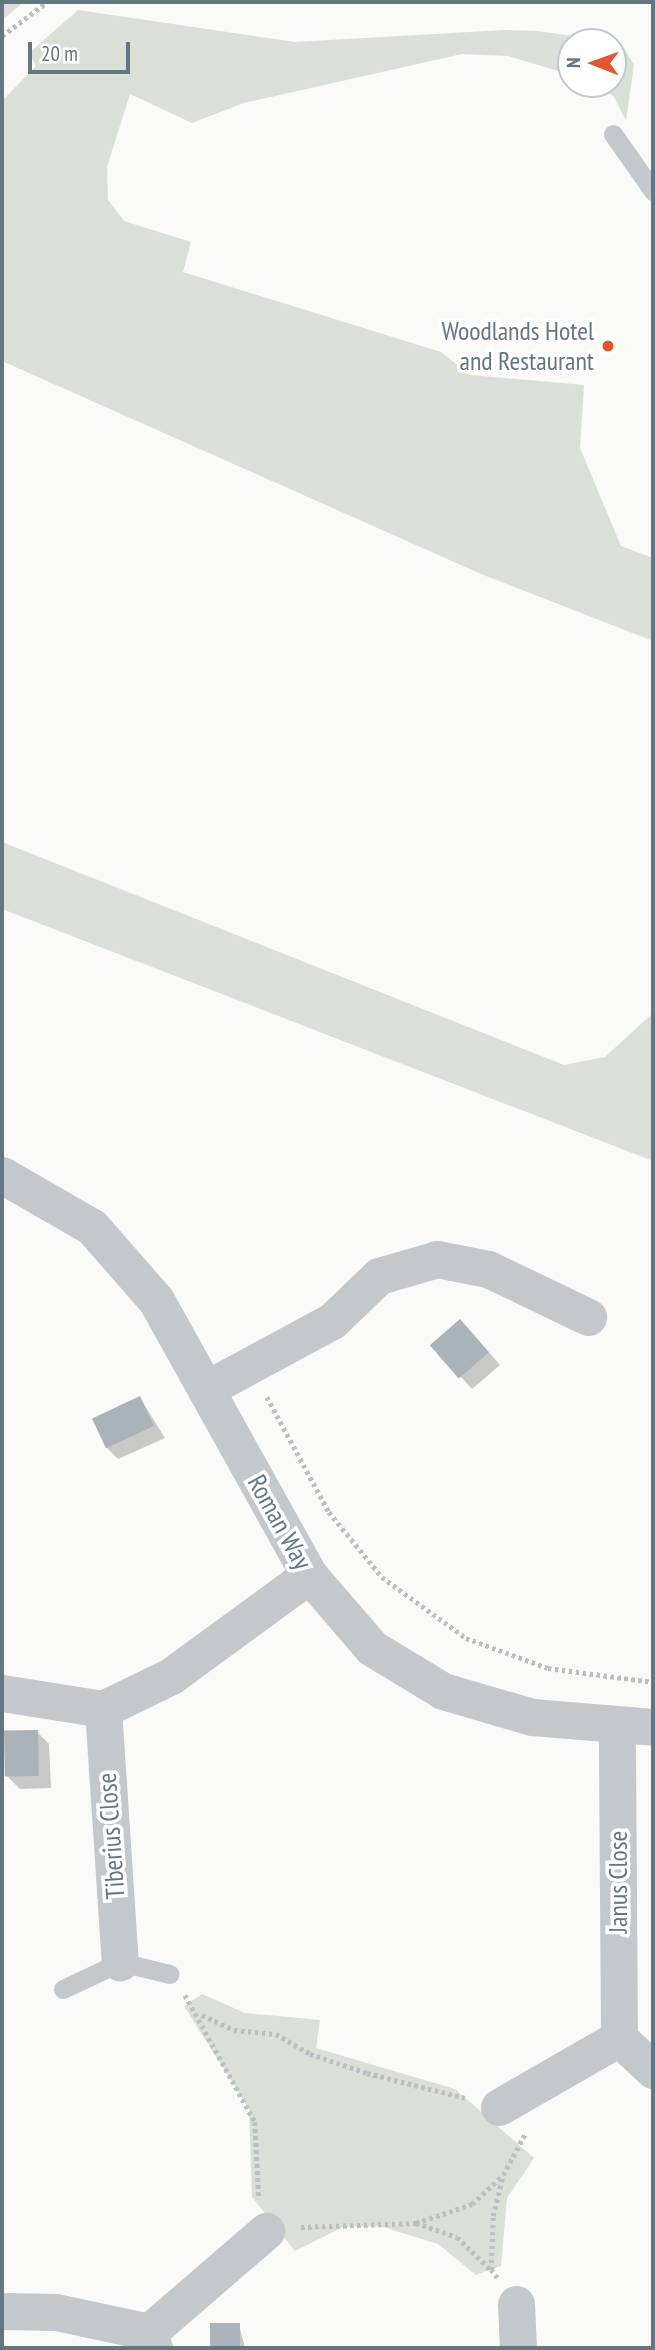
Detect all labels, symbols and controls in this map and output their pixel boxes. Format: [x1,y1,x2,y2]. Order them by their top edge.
scale bar [32,28,133,72]
north arrow [557,28,627,98]
text: 20 m [41,40,78,67]
text: N [561,57,585,68]
place label: Woodlands Hotel and Restaurant [441,315,594,376]
marker: Woodlands Hotel and Restaurant [600,338,616,354]
street label: Roman Way [241,1469,319,1575]
street label: Tiberius Close [91,1772,131,1900]
street label: Janus Close [602,1831,634,1933]

